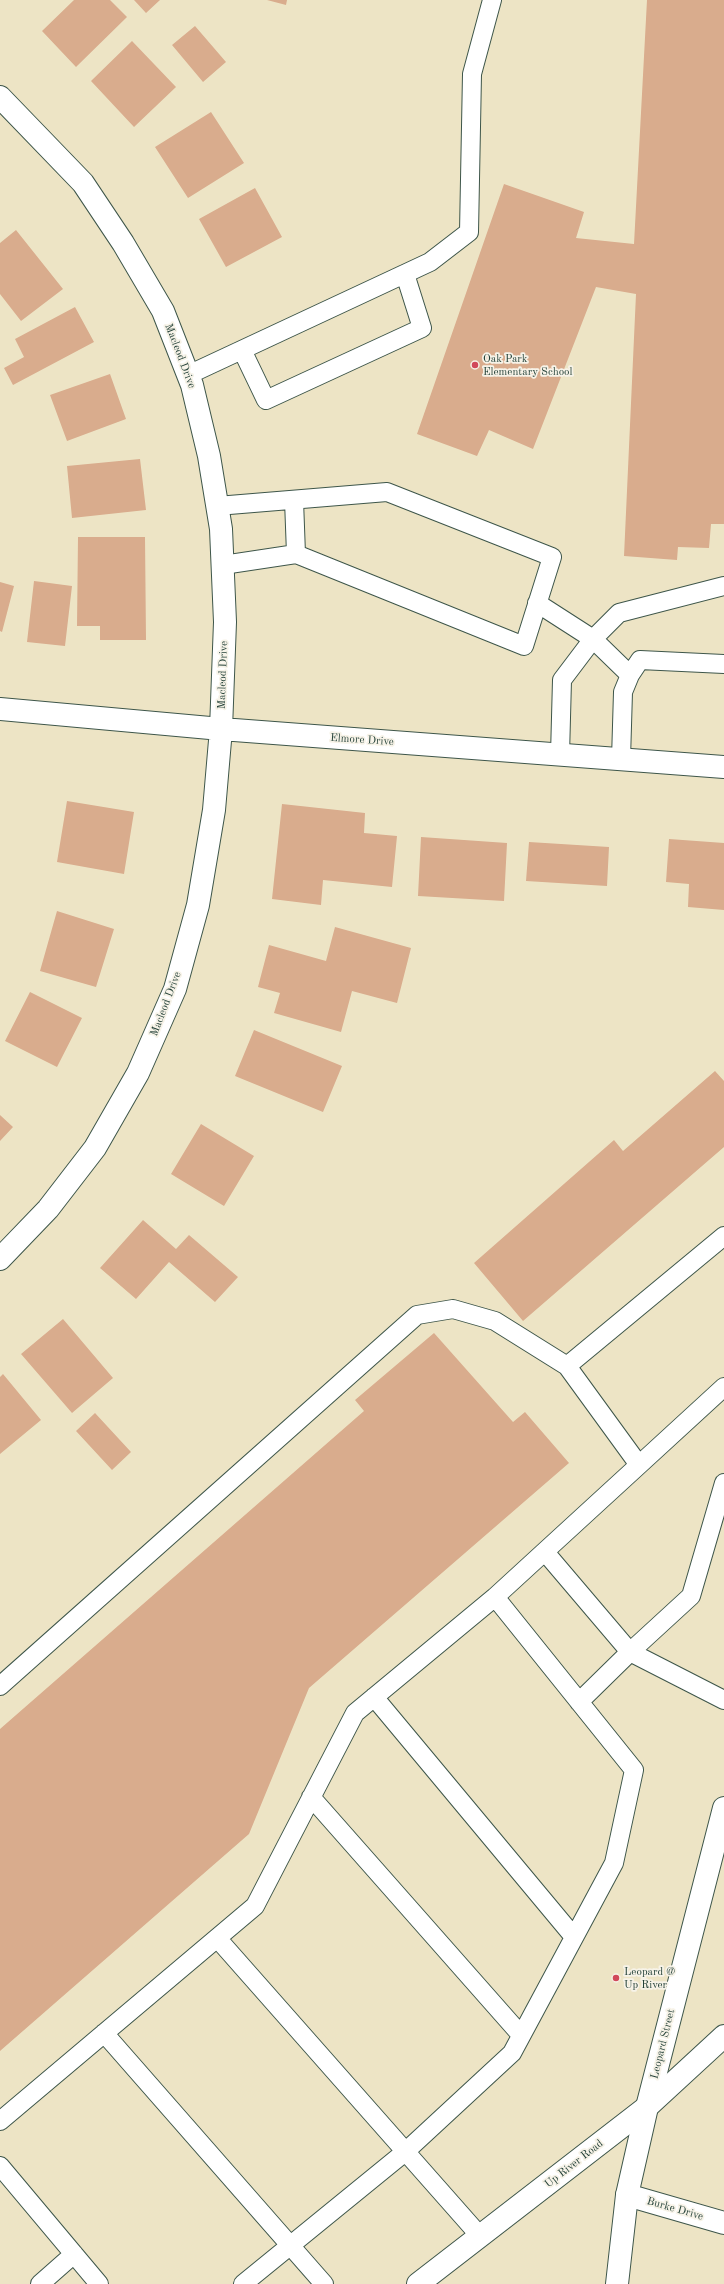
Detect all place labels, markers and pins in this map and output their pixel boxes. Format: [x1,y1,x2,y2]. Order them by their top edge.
place label: Oak Park Elementary School [483,352,573,378]
marker: Oak Park Elementary School [470,360,480,370]
place label: Leopard @ Up River [624,1965,675,1991]
marker: Leopard @ Up River [611,1973,621,1983]

